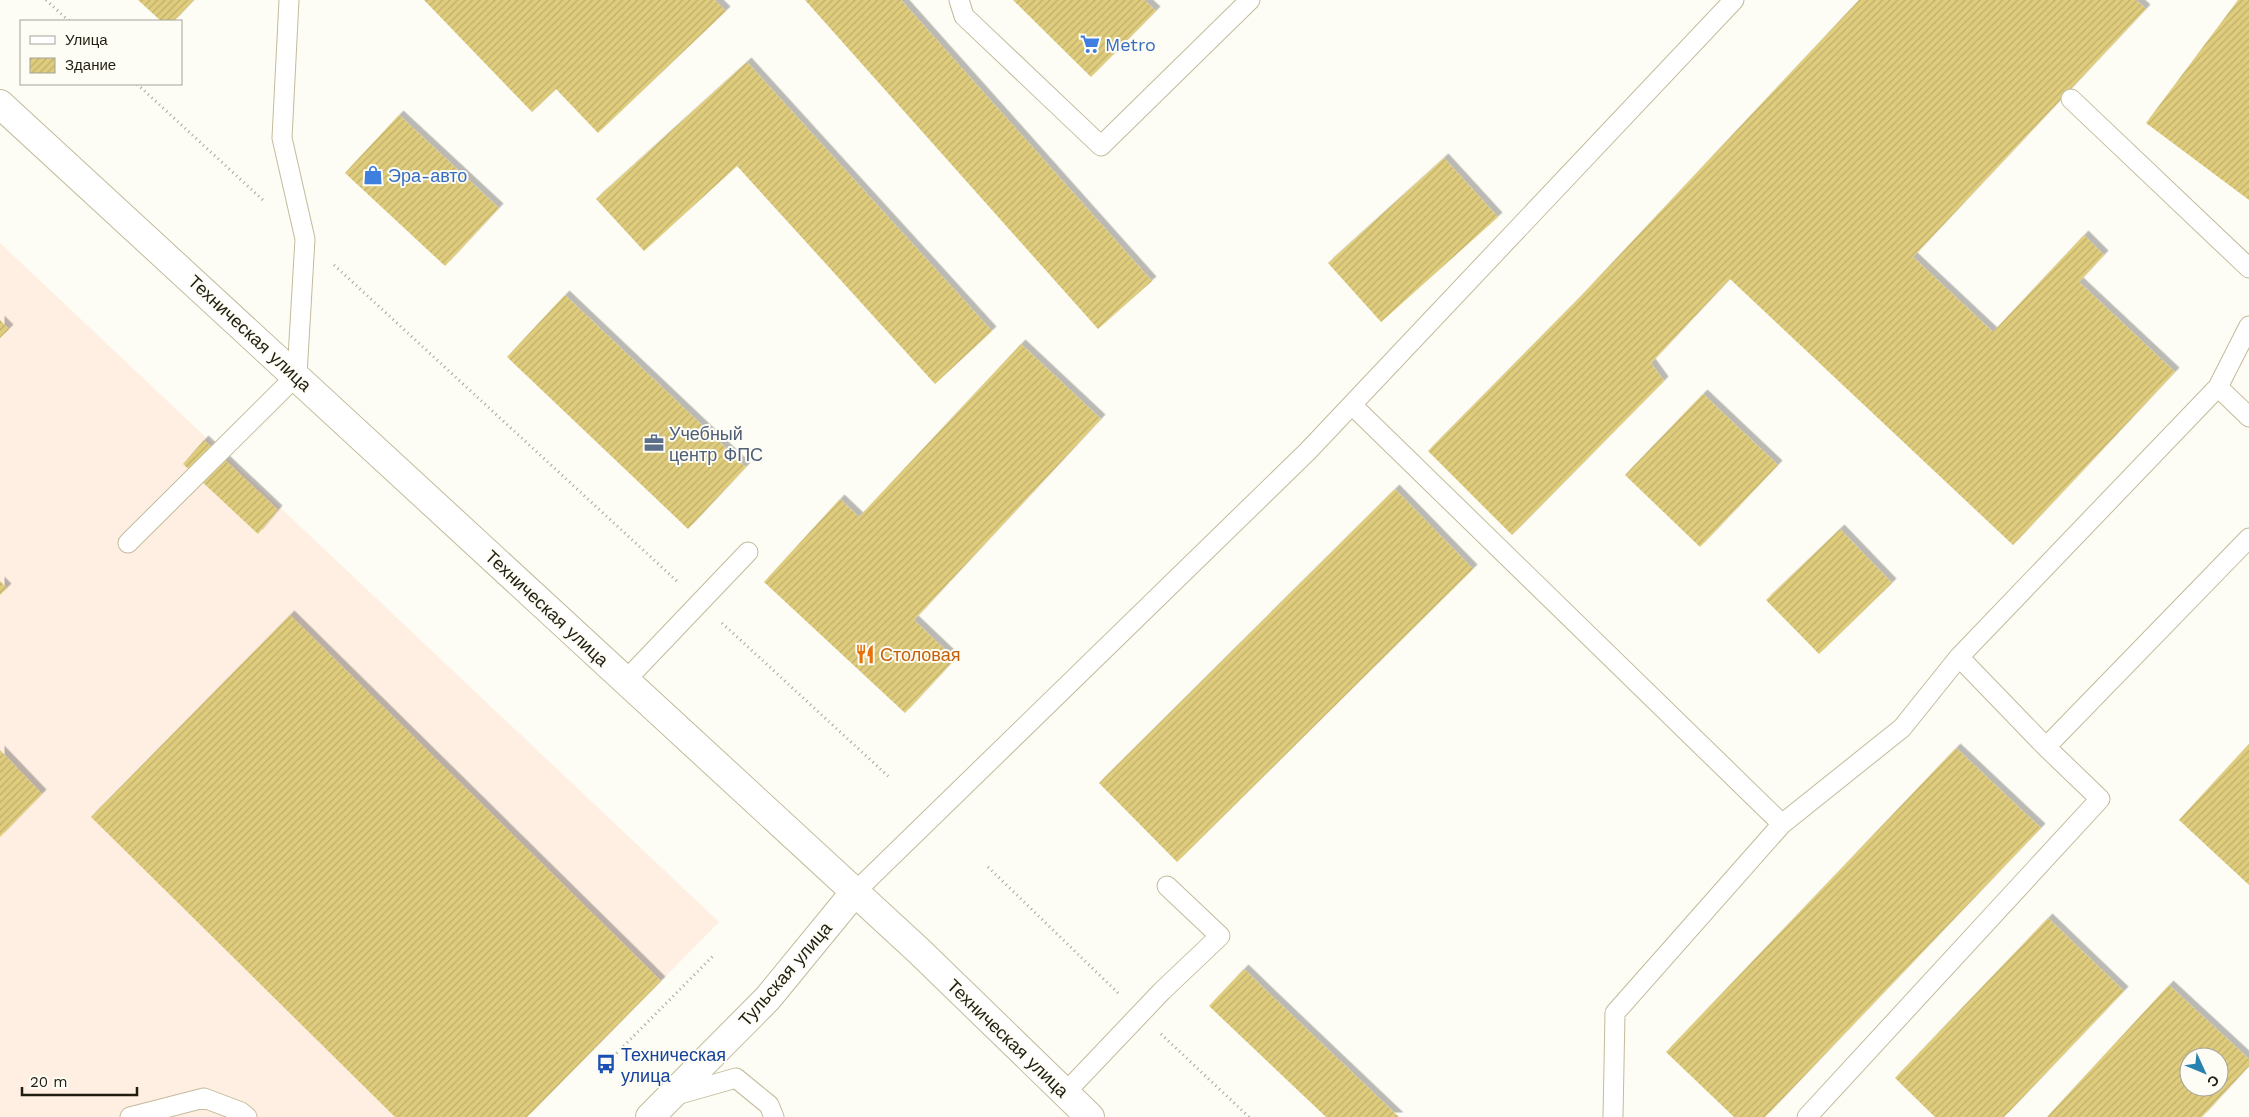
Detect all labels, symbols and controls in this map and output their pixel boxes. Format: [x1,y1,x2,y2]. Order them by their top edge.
legend [20,20,182,85]
text: Улица [65,31,108,49]
supermarket icon: Metro [1079,33,1101,55]
place label: Metro [1105,34,1156,55]
text: Здание [65,56,116,74]
shop icon: Эра-авто [362,164,384,186]
place label: Эра-авто [388,165,467,186]
street label: Техническая улица [184,271,317,396]
place label: Учебный центр ФПС [669,423,763,465]
office icon: Учебный центр ФПС [643,432,665,454]
street label: Техническая улица [481,546,614,671]
restaurant icon: Столовая [854,643,876,665]
place label: Столовая [880,644,961,665]
street label: Тульская улица [734,917,837,1030]
street label: Техническая улица [943,975,1074,1102]
place label: Техническая улица [621,1044,726,1086]
north arrow [2179,1047,2229,1097]
bus stop icon: Техническая улица [595,1053,617,1075]
scale bar [22,1064,138,1096]
text: С [2204,1072,2223,1090]
text: 20 m [30,1073,68,1091]

